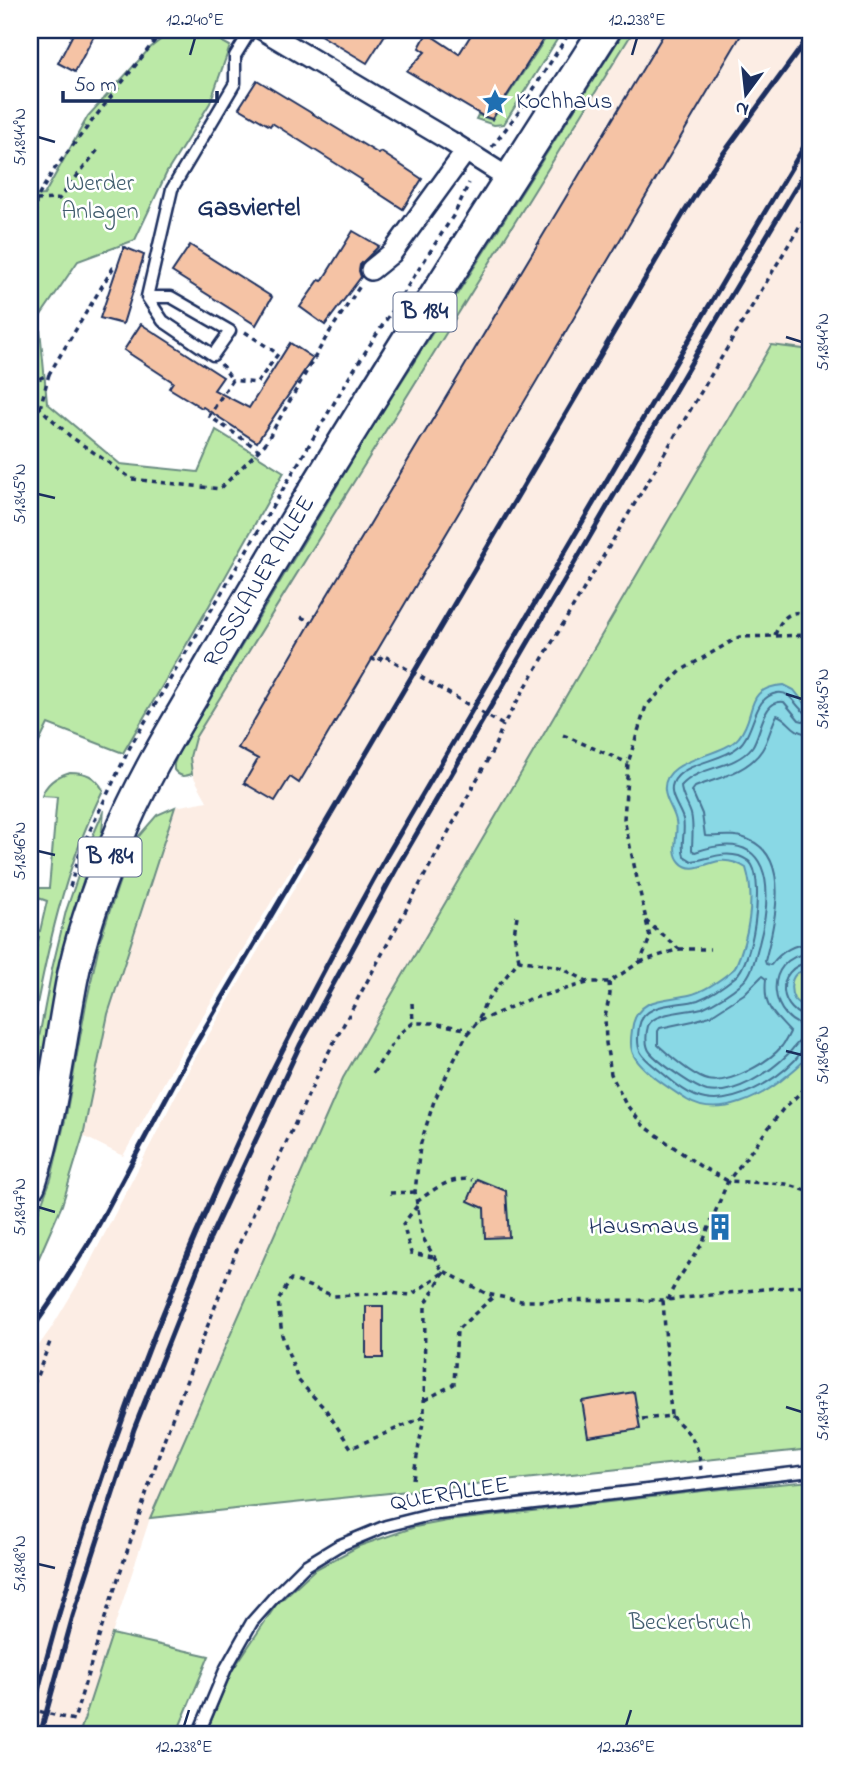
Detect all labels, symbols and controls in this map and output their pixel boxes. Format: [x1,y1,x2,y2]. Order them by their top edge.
text: 12.240°E [166,8,224,34]
text: 12.238°E [608,8,666,34]
scale bar [63,60,217,104]
north arrow [712,60,782,130]
text: 50 m [74,71,117,101]
place label: Kochhaus [516,85,612,120]
place icon: Kochhaus [480,87,510,117]
text: N [732,93,752,123]
text: 51.844°N [8,108,34,166]
park label: Werder Anlagen [62,167,139,230]
district label: Gasviertel [198,190,300,228]
road number: B 184 [394,292,457,332]
text: 51.844°N [811,313,837,371]
text: 51.845°N [8,463,34,525]
street label: ROSSLAUER ALLEE [195,489,324,674]
text: 51.845°N [811,668,837,730]
text: 51.846°N [8,822,34,880]
road number: B 184 [78,838,142,876]
text: 51.846°N [811,1026,837,1084]
text: 51.847°N [8,1178,34,1236]
place label: Hausmaus [589,1210,699,1245]
building icon: Hausmaus [705,1212,735,1242]
text: 51.847°N [811,1383,837,1441]
street label: QUERALLEE [388,1468,512,1522]
text: 51.848°N [8,1535,34,1593]
park label: Beckerbruch [628,1606,751,1641]
text: 12.238°E [155,1735,213,1761]
text: 12.236°E [597,1735,655,1761]

